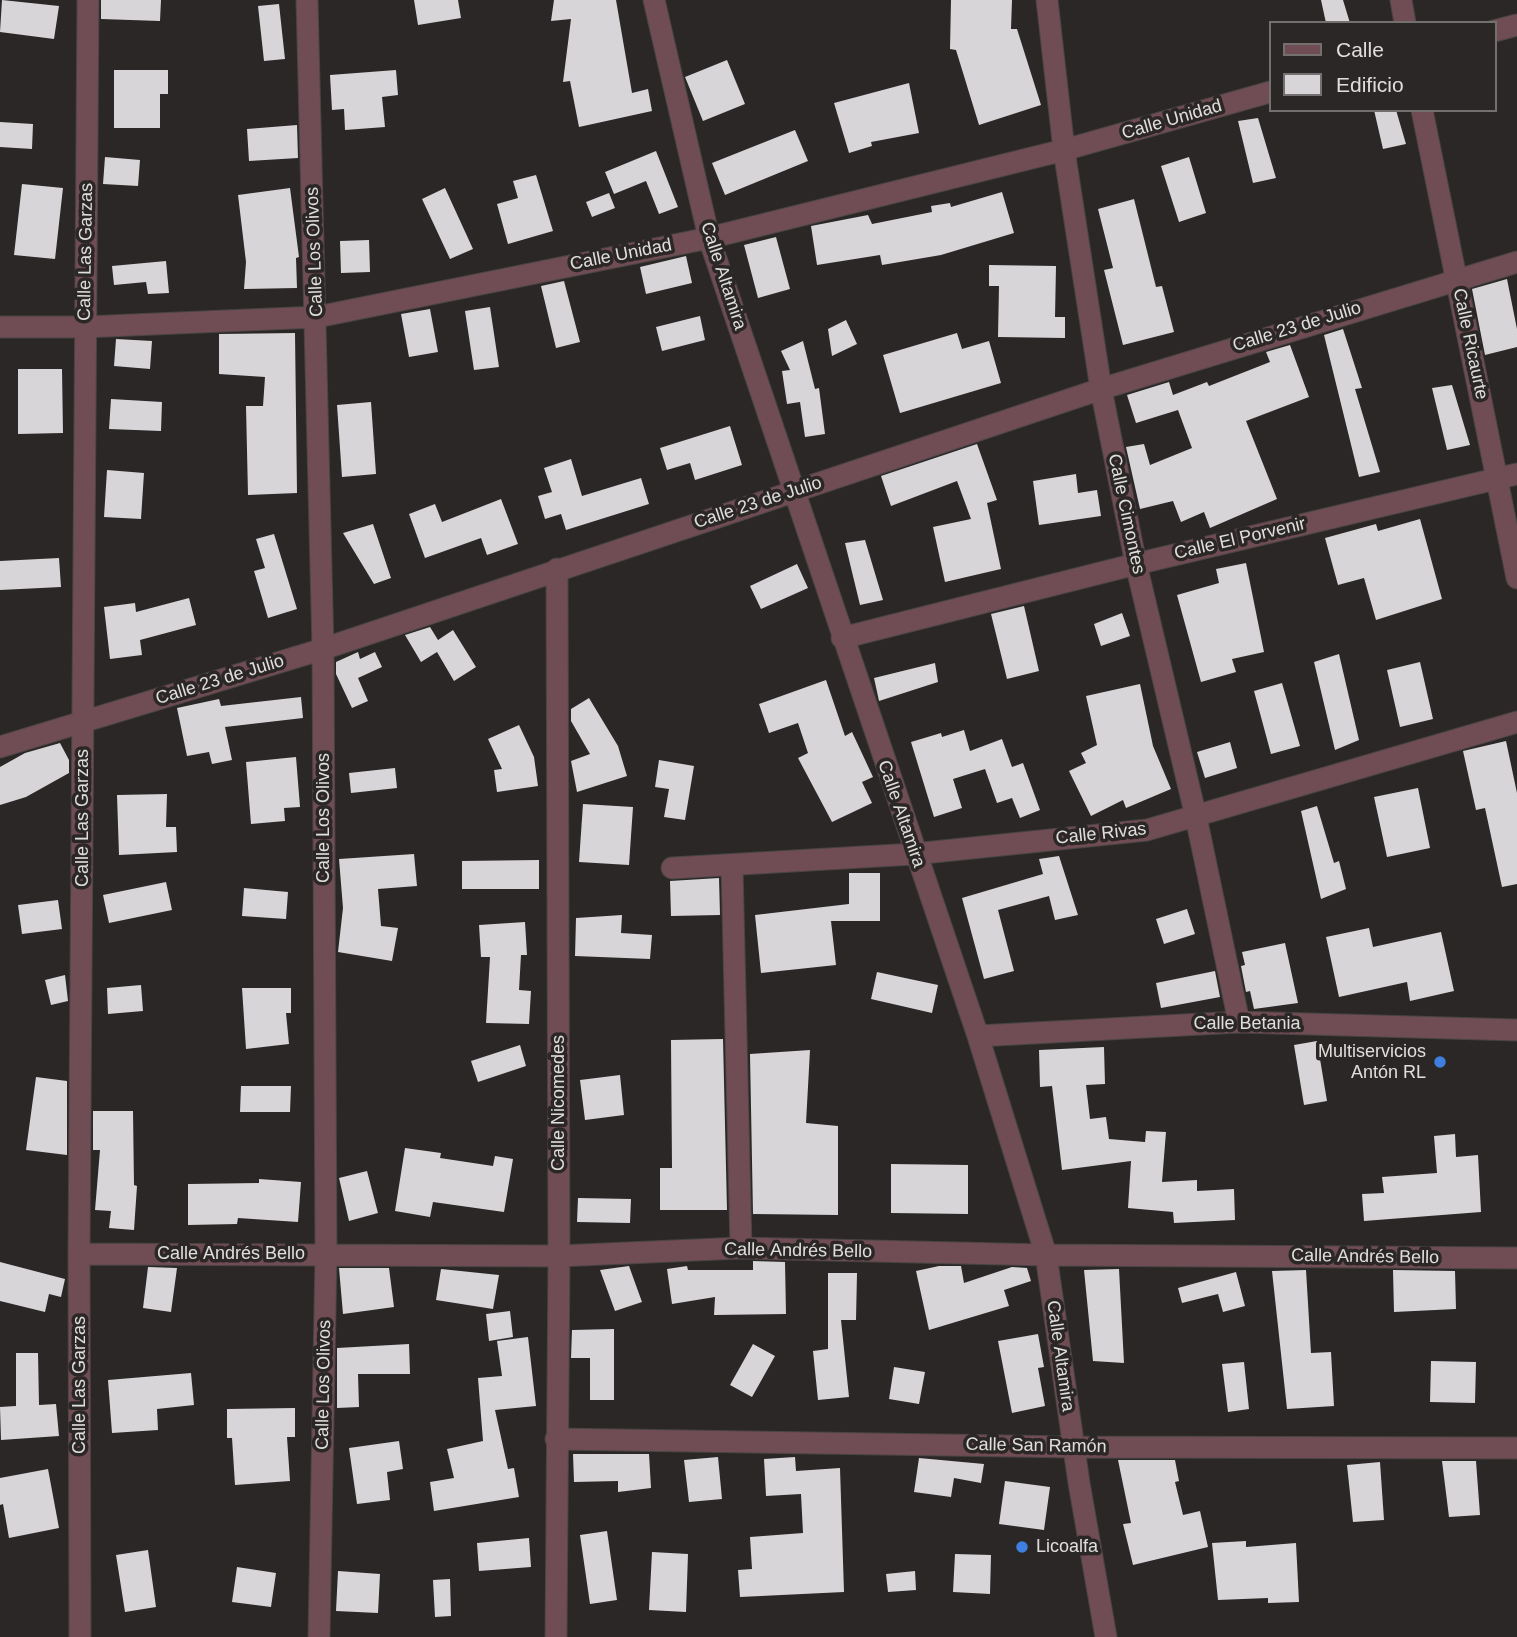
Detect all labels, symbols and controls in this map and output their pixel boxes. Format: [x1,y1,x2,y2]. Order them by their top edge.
legend [1268,21,1496,112]
text: Calle [1336,38,1384,61]
text: Edificio [1336,73,1404,96]
street label: Calle Unidad [1119,95,1225,145]
street label: Calle Las Garzas [74,183,98,321]
street label: Calle Los Olivos [302,187,328,317]
street label: Calle Altamira [695,219,751,333]
street label: Calle Unidad [568,235,674,275]
street label: Calle Ricaurte [1448,286,1492,402]
street label: Calle 23 de Julio [1230,297,1364,357]
street label: Calle Cimontes [1103,452,1149,576]
street label: Calle 23 de Julio [691,472,825,534]
street label: Calle El Porvenir [1172,513,1308,565]
street label: Calle 23 de Julio [153,650,287,710]
street label: Calle Las Garzas [72,749,94,887]
street label: Calle Los Olivos [313,753,335,883]
street label: Calle Altamira [873,758,929,870]
street label: Calle Rivas [1055,819,1147,849]
street label: Calle Betania [1193,1013,1301,1035]
street label: Calle Nicomedes [548,1035,570,1171]
place label: Multiservicios Antón RL [1318,1041,1426,1084]
marker: Multiservicios Antón RL [1432,1054,1448,1070]
street label: Calle Andrés Bello [724,1239,872,1263]
street label: Calle Andrés Bello [157,1243,305,1265]
street label: Calle Andrés Bello [1291,1245,1439,1269]
street label: Calle Altamira [1042,1299,1078,1413]
street label: Calle Las Garzas [69,1316,91,1454]
street label: Calle Los Olivos [312,1320,336,1450]
street label: Calle San Ramón [965,1434,1107,1458]
place label: Licoalfa [1036,1536,1098,1558]
marker: Licoalfa [1014,1539,1030,1555]

